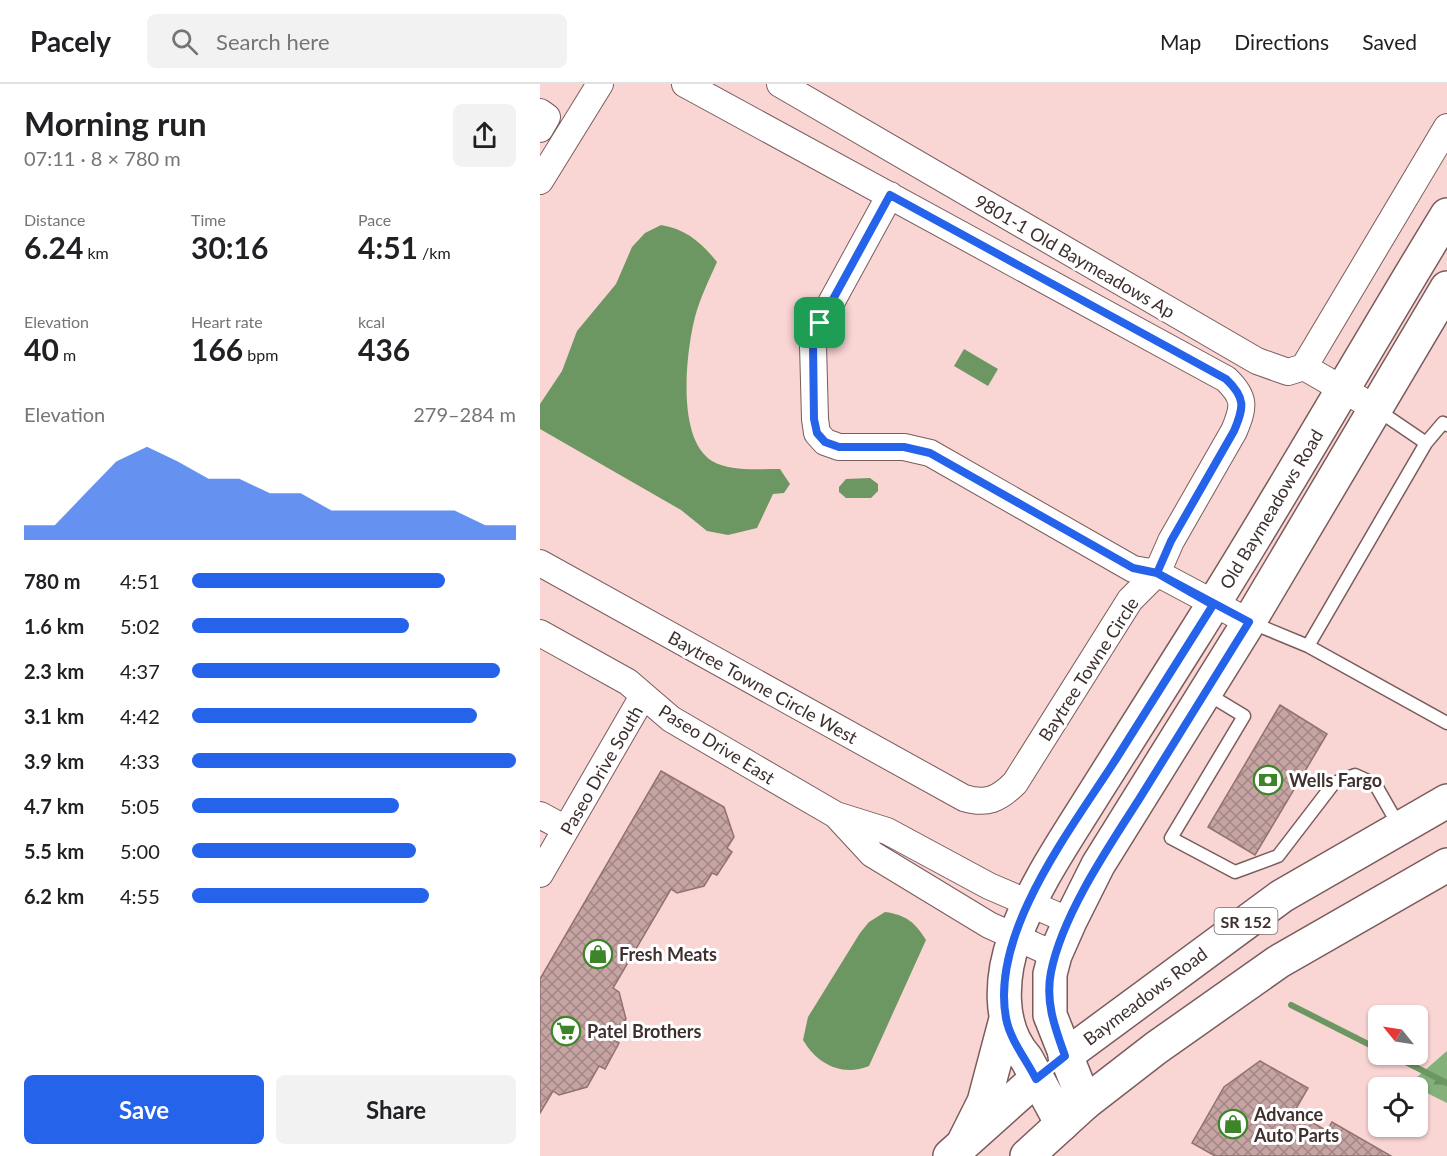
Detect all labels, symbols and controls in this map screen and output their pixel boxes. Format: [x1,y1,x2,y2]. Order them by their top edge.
search box [147,14,567,68]
text: Pacely [30,24,111,58]
icon: search [168,25,201,58]
text: Search here [216,28,330,55]
text: Map [1160,29,1201,54]
text: Directions [1234,29,1329,54]
text: Saved [1362,29,1417,54]
text: Morning run [24,103,207,143]
button: share [453,104,516,167]
text: 07:11 · 8 × 780 m [24,146,181,170]
street label: 9801-1 Old Baymeadows Ap [971,190,1179,322]
text: Distance [24,210,85,229]
text: Time [191,210,226,229]
text: Pace [358,210,391,229]
text: 6.24 [24,229,83,265]
text: 30:16 [191,229,268,265]
text: 4:51 [358,229,418,265]
text: km [83,243,109,262]
text: /km [418,243,451,262]
pin [794,297,845,348]
icon: arrive [803,306,836,339]
text: Elevation [24,312,89,331]
text: Heart rate [191,312,263,331]
text: kcal [358,312,385,331]
text: 40 [24,331,59,367]
text: 166 [191,331,243,367]
text: 436 [358,331,410,367]
text: m [59,345,76,364]
text: bpm [243,345,278,364]
text: Elevation [24,402,105,426]
text: 279–284 m [413,402,516,426]
street label: Old Baymeadows Road [1215,425,1327,593]
text: 780 m [24,569,80,593]
text: 4:51 [120,569,160,593]
street label: Baytree Towne Circle [1033,593,1143,745]
text: 1.6 km [24,614,84,638]
text: 5:02 [120,614,160,638]
street label: Baytree Towne Circle West [665,626,862,748]
text: 2.3 km [24,659,84,683]
text: 4:37 [120,659,160,683]
street label: Paseo Drive East [655,700,780,789]
street label: Paseo Drive South [555,701,647,839]
text: 3.1 km [24,704,84,728]
text: 4:42 [120,704,160,728]
text: 3.9 km [24,749,84,773]
text: 4:33 [120,749,160,773]
bank icon: Wells Fargo [1252,764,1284,796]
place label: Wells Fargo [1289,769,1382,791]
text: 4.7 km [24,794,84,818]
text: 5:05 [120,794,160,818]
text: 5.5 km [24,839,84,863]
text: 5:00 [120,839,160,863]
text: 6.2 km [24,884,84,908]
text: 4:55 [120,884,160,908]
road number: SR 152 [1214,908,1278,934]
shop icon: Fresh Meats [582,938,614,970]
street label: Baymeadows Road [1079,942,1211,1050]
place label: Fresh Meats [619,943,717,965]
north arrow [1368,1005,1428,1065]
map controls [1368,1005,1428,1137]
supermarket icon: Patel Brothers [550,1015,582,1047]
place label: Patel Brothers [587,1020,701,1042]
button: Save [24,1075,264,1144]
button: Share [276,1075,516,1144]
button: locate [1368,1077,1428,1137]
place label: Advance Auto Parts [1253,1103,1339,1146]
shop icon: Advance Auto Parts [1217,1108,1249,1140]

